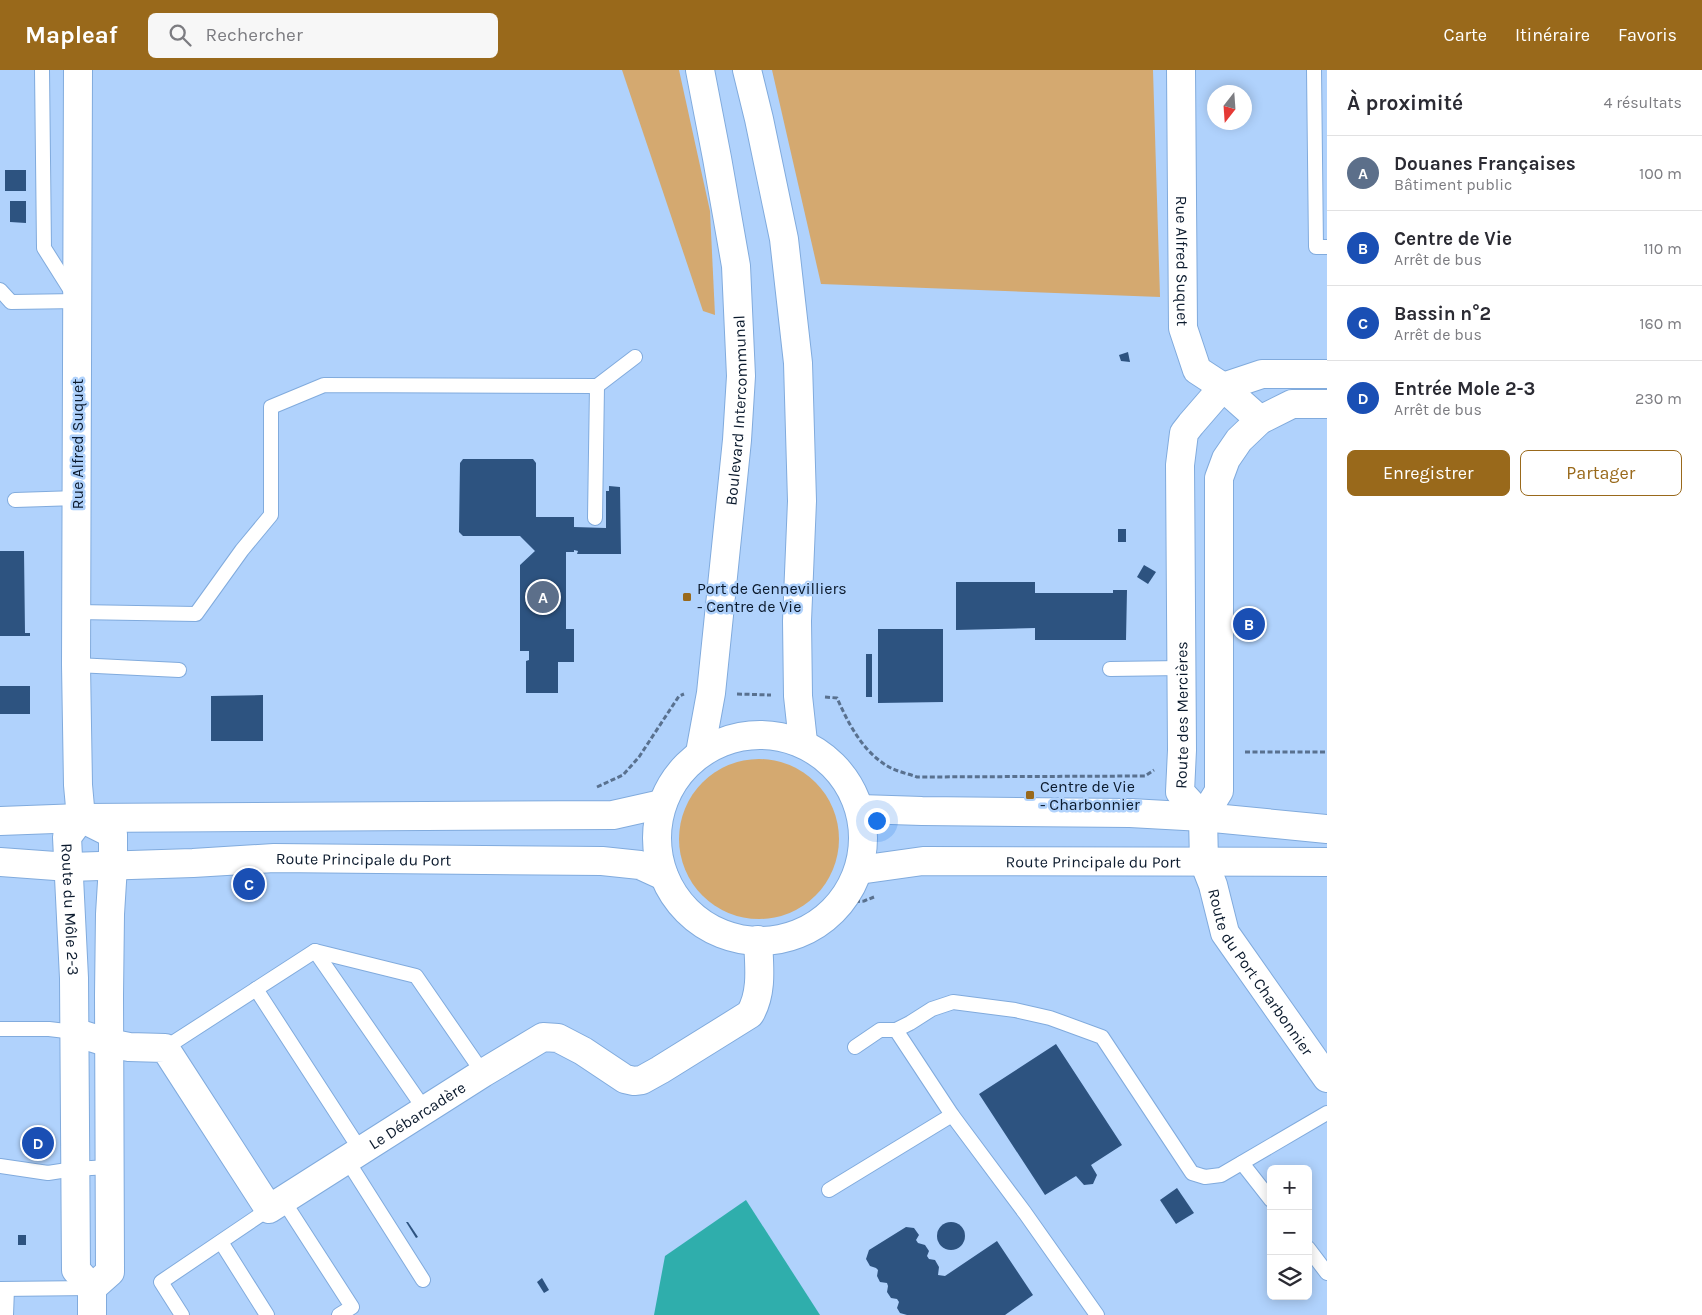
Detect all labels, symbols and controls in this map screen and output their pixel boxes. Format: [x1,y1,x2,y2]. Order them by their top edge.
search box [148,13,498,58]
text: Mapleaf [25,21,118,49]
icon: search [166,21,194,49]
text: Rechercher [206,24,303,46]
text: Carte [1444,24,1487,46]
text: Itinéraire [1515,24,1590,46]
text: Favoris [1618,24,1677,46]
north arrow [1207,85,1252,130]
text: À proximité [1347,91,1463,115]
text: 4 résultats [1603,93,1682,112]
text: Douanes Françaises [1394,153,1576,175]
text: A [1358,164,1368,183]
text: 100 m [1639,164,1682,183]
text: Bâtiment public [1394,175,1512,194]
street label: Rue Alfred Suquet [1172,196,1192,326]
text: Centre de Vie [1394,228,1512,250]
text: B [1358,239,1368,258]
text: 110 m [1643,239,1682,258]
text: Arrêt de bus [1394,250,1482,269]
text: Bassin n°2 [1394,303,1491,325]
text: C [1358,314,1368,333]
text: 160 m [1639,314,1682,333]
street label: Boulevard Intercommunal [721,315,751,506]
text: Arrêt de bus [1394,325,1482,344]
text: Entrée Mole 2-3 [1394,378,1535,400]
street label: Rue Alfred Suquet [68,379,87,509]
text: D [1358,389,1368,408]
text: 230 m [1635,389,1682,408]
text: Arrêt de bus [1394,400,1482,419]
button: Enregistrer [1347,450,1510,496]
button: Partager [1520,450,1682,496]
pin: A [527,578,559,616]
place label: Port de Gennevilliers - Centre de Vie [697,579,847,616]
marker: Port de Gennevilliers - Centre de Vie [681,591,693,603]
pin: B [1233,605,1265,643]
street label: Route des Mercières [1171,641,1192,789]
place label: Centre de Vie - Charbonnier [1040,777,1140,814]
marker: Centre de Vie - Charbonnier [1024,789,1036,801]
your location [864,808,890,834]
street label: Route du Môle 2-3 [58,843,83,976]
street label: Route Principale du Port [276,849,451,869]
street label: Route Principale du Port [1006,852,1181,871]
pin: C [233,865,265,903]
street label: Route du Port Charbonnier [1205,886,1318,1059]
street label: Le Débarcadère [365,1077,469,1153]
pin: D [22,1124,54,1162]
map controls [1267,1165,1312,1300]
button: + [1267,1165,1312,1210]
button: − [1267,1210,1312,1255]
button: layers [1267,1255,1312,1300]

